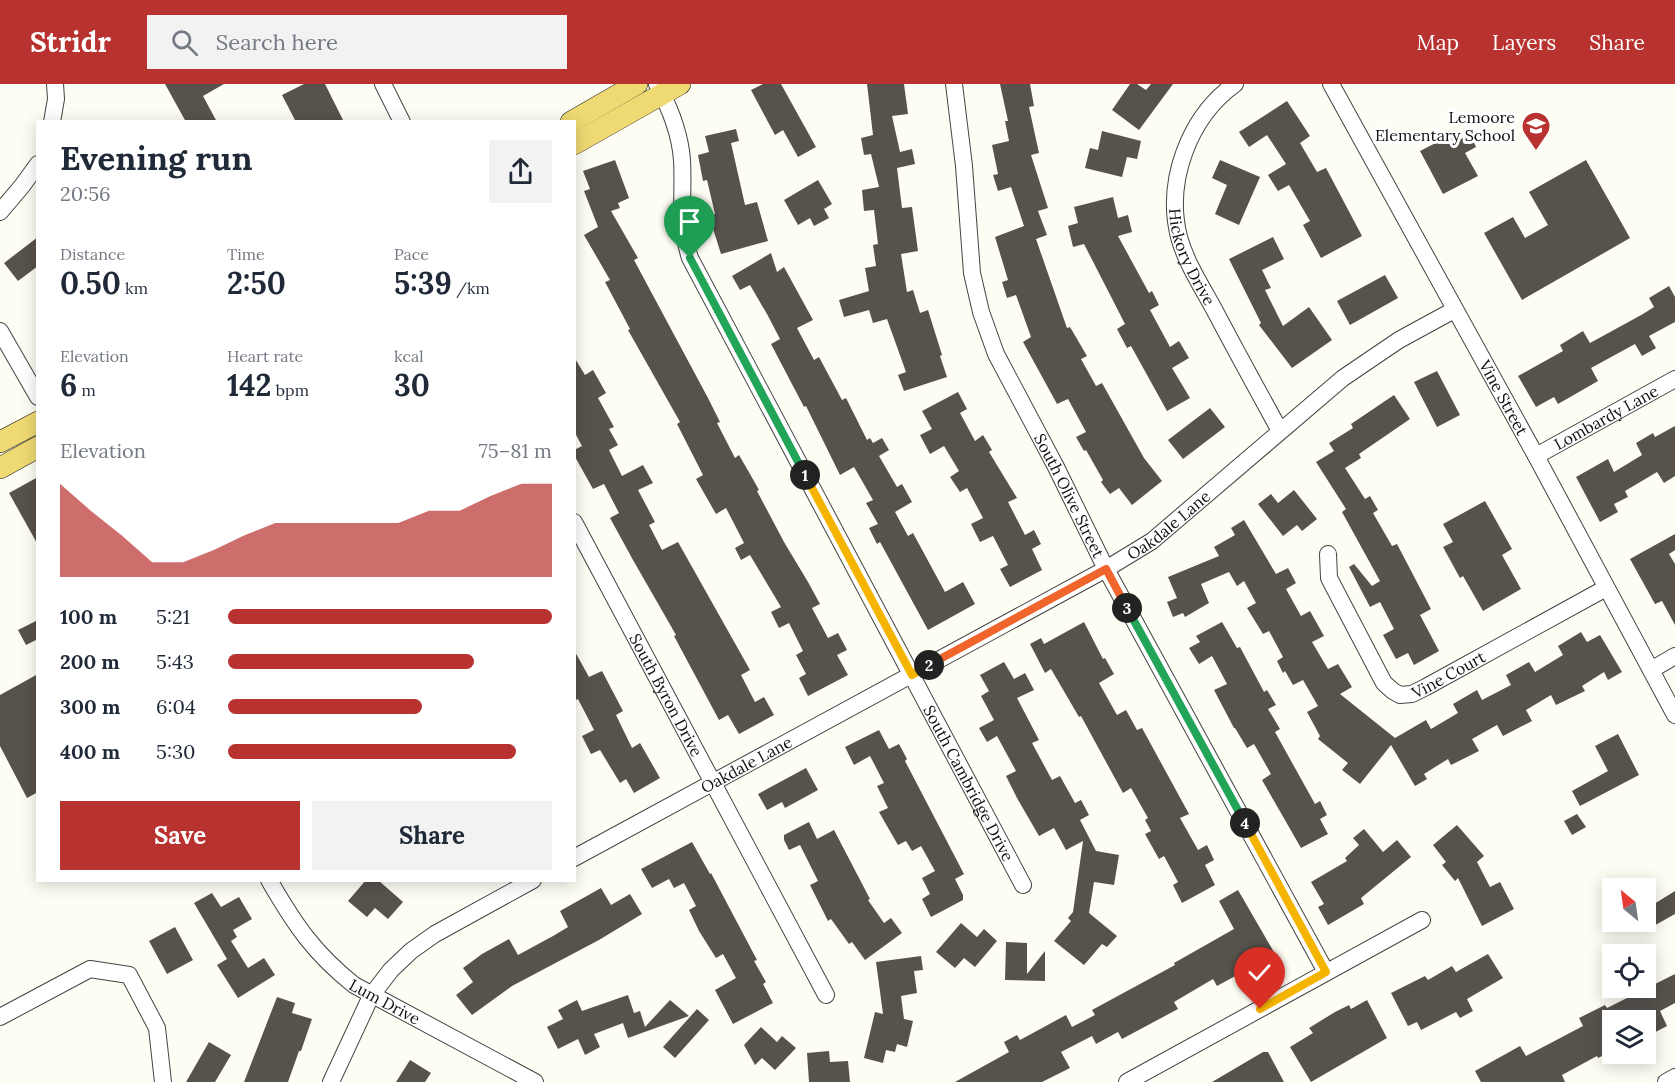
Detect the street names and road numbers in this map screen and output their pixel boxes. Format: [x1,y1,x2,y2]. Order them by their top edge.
street label: Hickory Drive [1165,208,1220,309]
street label: Vine Street [1475,356,1533,439]
street label: Lombardy Lane [1550,380,1662,454]
street label: South Olive Street [1030,430,1109,561]
street label: Oakdale Lane [1123,486,1214,564]
street label: South Byron Drive [625,630,707,760]
street label: Vine Court [1407,646,1489,703]
street label: South Cambridge Drive [919,702,1019,865]
street label: Oakdale Lane [697,731,796,797]
street label: Lum Drive [346,974,424,1029]

